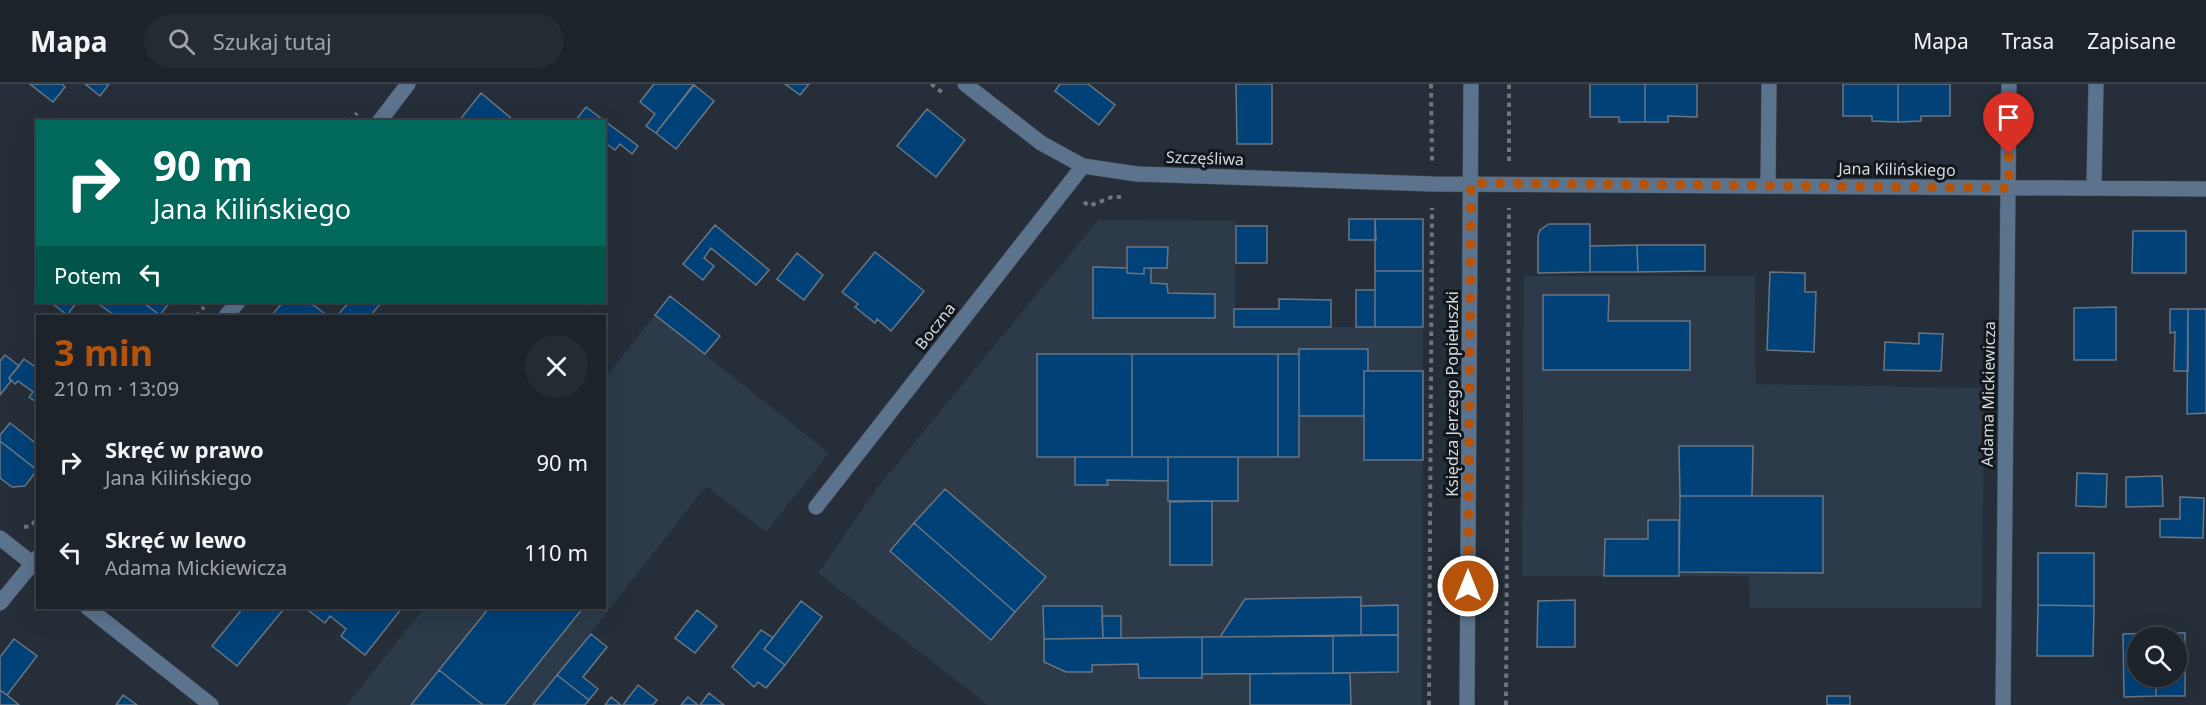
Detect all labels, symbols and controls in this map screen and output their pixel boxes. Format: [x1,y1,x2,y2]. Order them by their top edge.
search box [144,14,564,68]
text: Mapa [30,22,108,60]
icon: search [165,25,198,58]
text: Szukaj tutaj [213,26,332,56]
text: Mapa [1913,27,1969,55]
text: Trasa [2002,27,2054,55]
text: Zapisane [2087,27,2176,55]
pin [1983,92,2034,154]
icon: arrive [1992,101,2025,134]
text: 90 m [153,136,253,193]
icon: right [54,144,132,222]
street label: Szczęśliwa [1166,146,1244,170]
street label: Jana Kilińskiego [1836,157,1956,181]
text: Jana Kilińskiego [153,190,351,227]
icon: left [134,258,167,291]
text: Potem [54,260,122,290]
street label: Księdza Jerzego Popiełuszki [1441,291,1463,497]
street label: Boczna [910,298,960,354]
street label: Adama Mickiewicza [1976,321,2000,467]
text: 3 min [54,328,153,377]
button: close [525,335,588,398]
text: 210 m · 13:09 [54,375,179,402]
text: Skręć w prawo [105,434,264,464]
icon: right [54,446,87,479]
text: 90 m [537,447,588,477]
text: Jana Kilińskiego [105,464,252,491]
text: Skręć w lewo [105,524,247,554]
icon: left [54,536,87,569]
text: 110 m [524,537,588,567]
text: Adama Mickiewicza [105,554,287,581]
position arrow [1436,554,1500,618]
map controls [2127,627,2187,687]
button: search [2127,627,2187,687]

